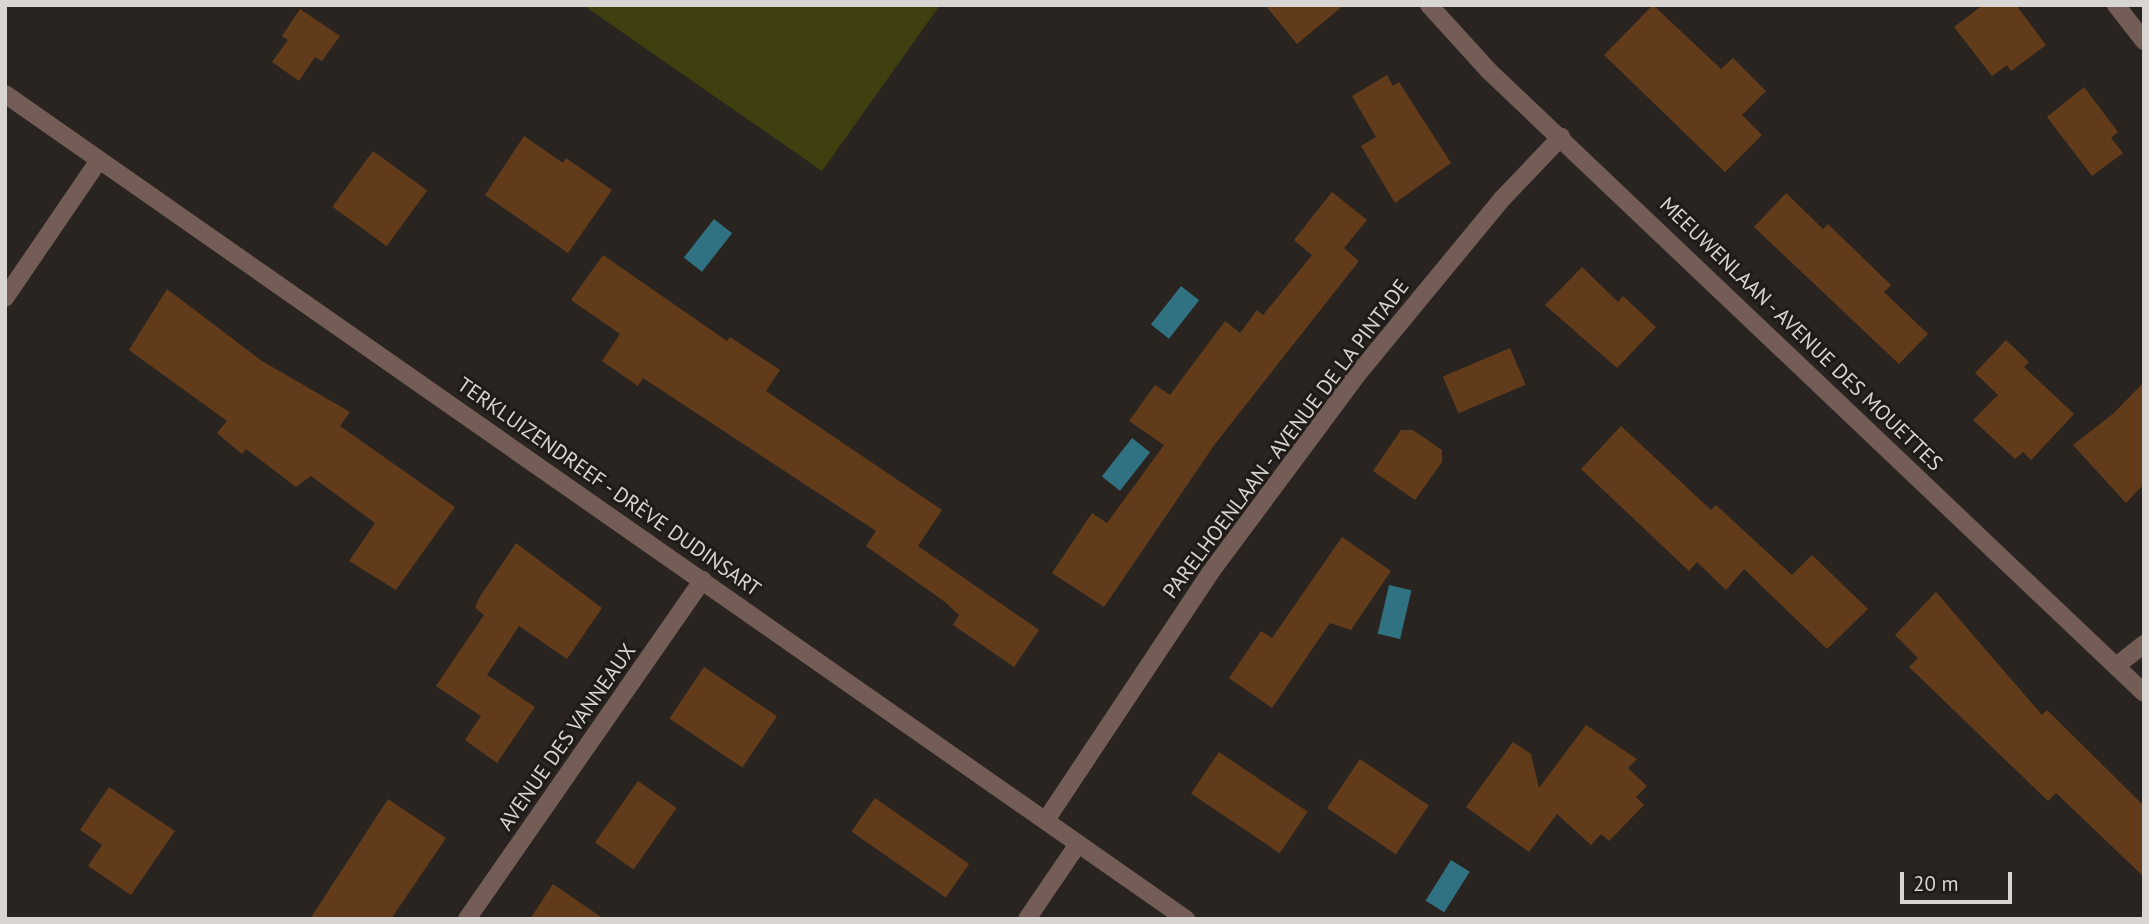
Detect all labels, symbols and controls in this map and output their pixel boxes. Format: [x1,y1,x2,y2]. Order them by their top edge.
street label: MEEUWENLAAN - AVENUE DES MOUETTES [1653,190,1949,478]
street label: PARELHOENLAAN - AVENUE DE LA PINTADE [1156,273,1416,605]
street label: TERKLUIZENDREEF - DRÈVE DUDINSART [451,371,767,603]
street label: AVENUE DES VANNEAUX [493,639,641,835]
scale bar [1904,858,2016,902]
text: 20 m [1913,870,1959,897]

